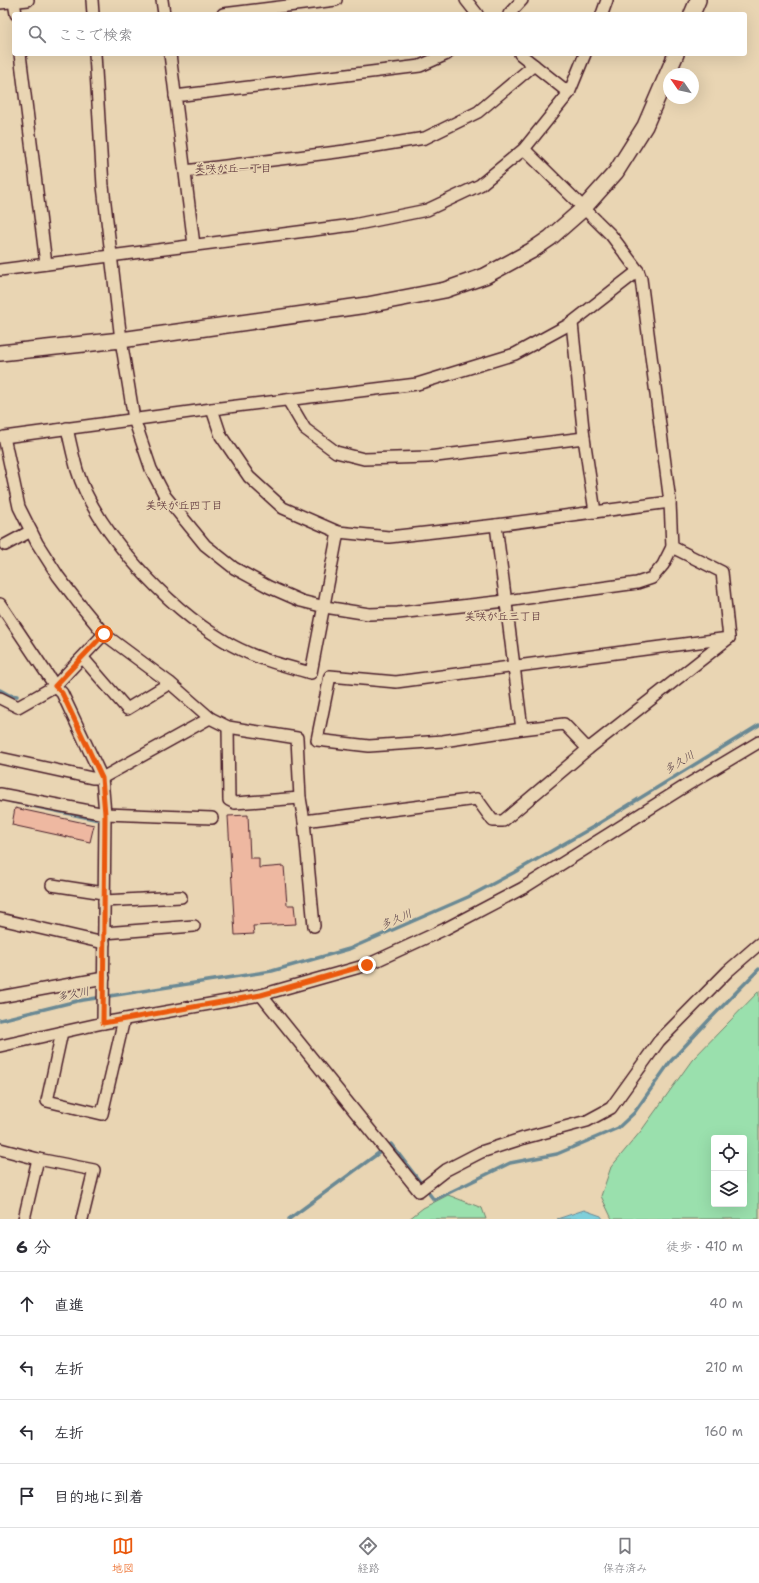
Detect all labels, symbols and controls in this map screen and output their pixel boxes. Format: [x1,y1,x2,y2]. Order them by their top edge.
search box [12,12,747,56]
icon: search [26,23,48,45]
text: ここで検索 [58,25,133,45]
north arrow [663,68,699,104]
district label: 美咲が丘一丁目 [195,161,272,176]
district label: 美咲が丘四丁目 [146,498,223,513]
district label: 美咲が丘三丁目 [465,609,542,624]
route start [95,625,113,643]
water label: 多久川 [661,748,697,777]
water label: 多久川 [378,906,414,933]
route end [358,956,376,974]
water label: 多久川 [55,984,91,1005]
map controls [711,1135,747,1207]
button: locate [711,1135,747,1171]
button: layers [711,1171,747,1207]
text: 6 分 [16,1236,51,1258]
text: 徒歩 · 410 m [666,1238,743,1255]
icon: ahead [16,1293,38,1315]
text: 直進 [54,1295,84,1315]
text: 40 m [709,1295,743,1312]
icon: left [16,1357,38,1379]
text: 左折 [54,1359,84,1379]
text: 210 m [705,1359,743,1376]
icon: left [16,1421,38,1443]
text: 左折 [54,1423,84,1443]
text: 160 m [705,1423,743,1440]
icon: arrive [16,1485,38,1507]
text: 目的地に到着 [54,1487,144,1507]
tab: 地図 [112,1535,134,1576]
tab: 経路 [357,1535,379,1576]
tab: 保存済み [603,1535,647,1576]

